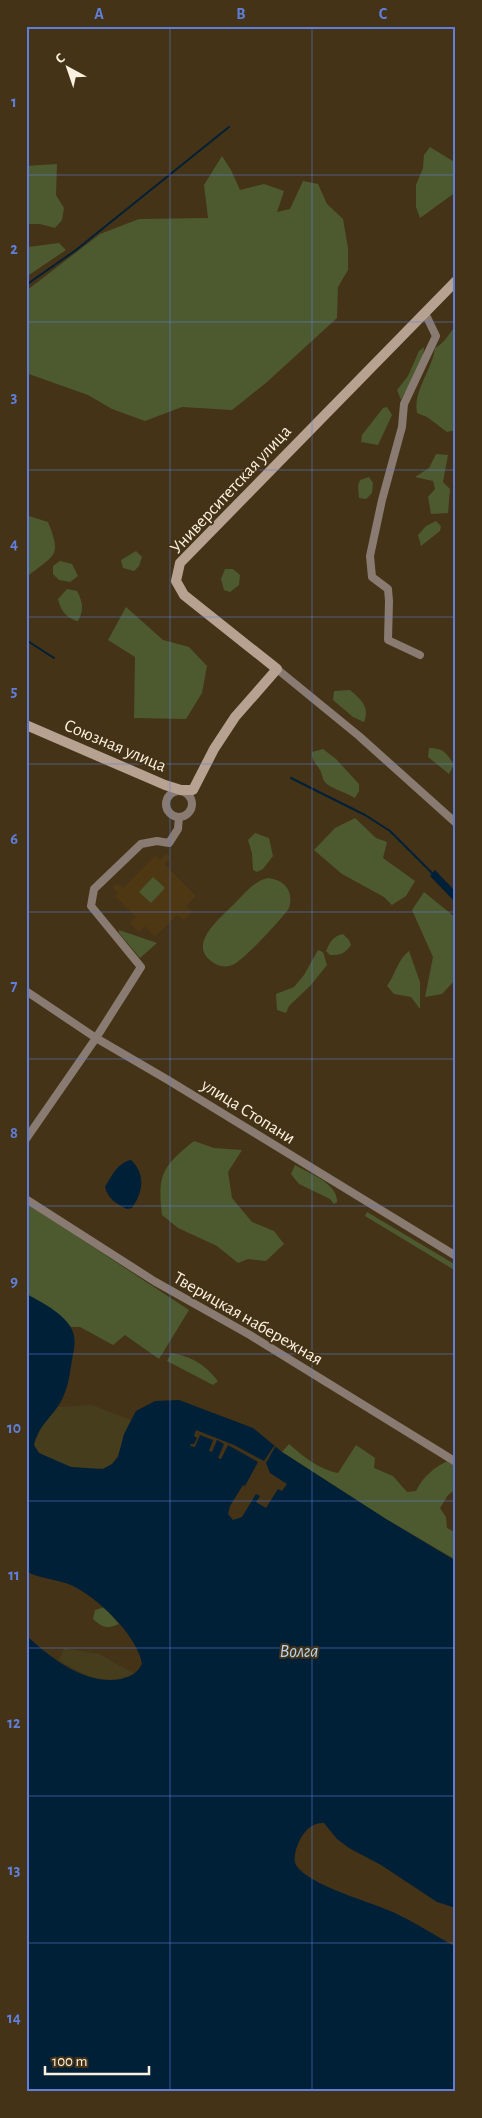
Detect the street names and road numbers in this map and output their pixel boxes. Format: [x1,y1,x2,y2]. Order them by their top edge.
street label: Университетская улица [167,422,295,558]
street label: Союзная улица [61,716,169,776]
street label: улица Стопани [197,1076,298,1148]
street label: Тверицкая набережная [170,1268,326,1369]

